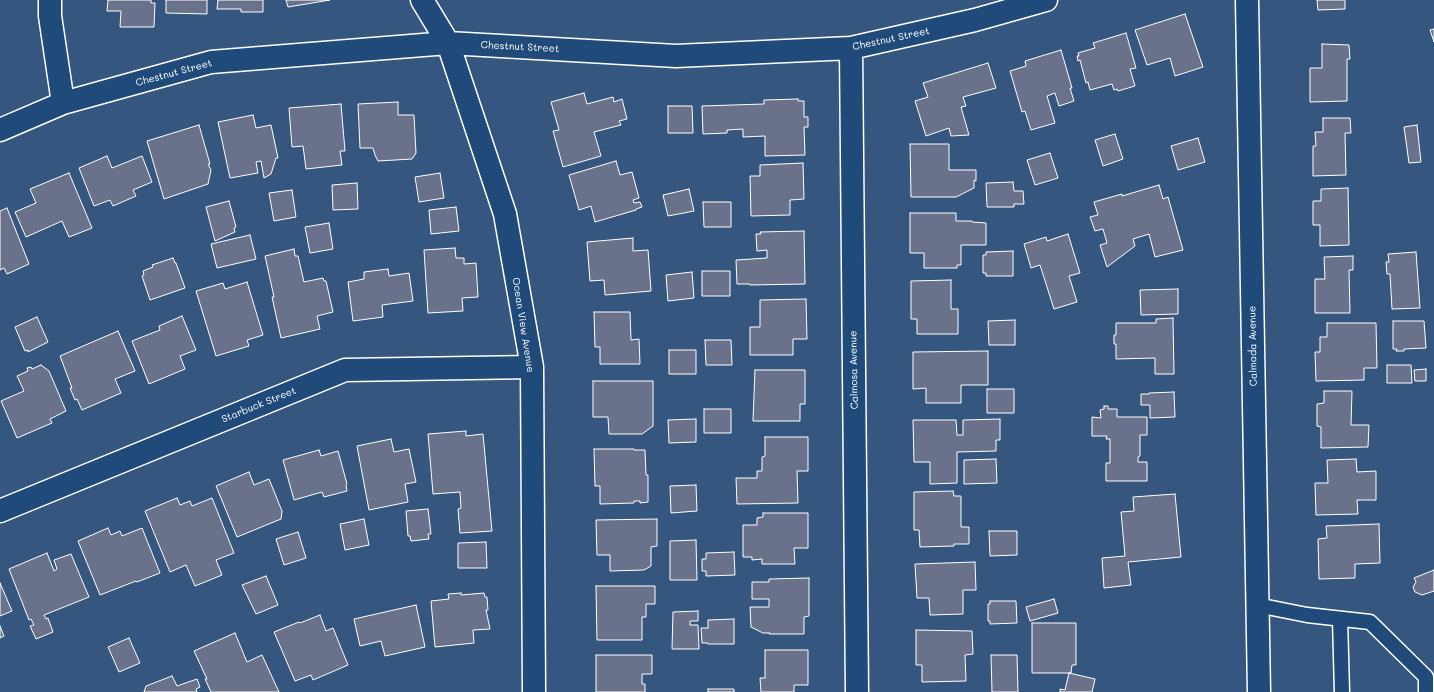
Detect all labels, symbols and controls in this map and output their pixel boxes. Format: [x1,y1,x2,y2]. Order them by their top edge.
street label: Chestnut Street [851,25,931,53]
street label: Chestnut Street [480,39,560,55]
street label: Chestnut Street [134,57,214,89]
street label: Ocean View Avenue [510,277,536,373]
street label: Calmada Avenue [1246,306,1260,386]
street label: Calmosa Avenue [847,331,861,409]
street label: Starbuck Street [220,385,298,425]

